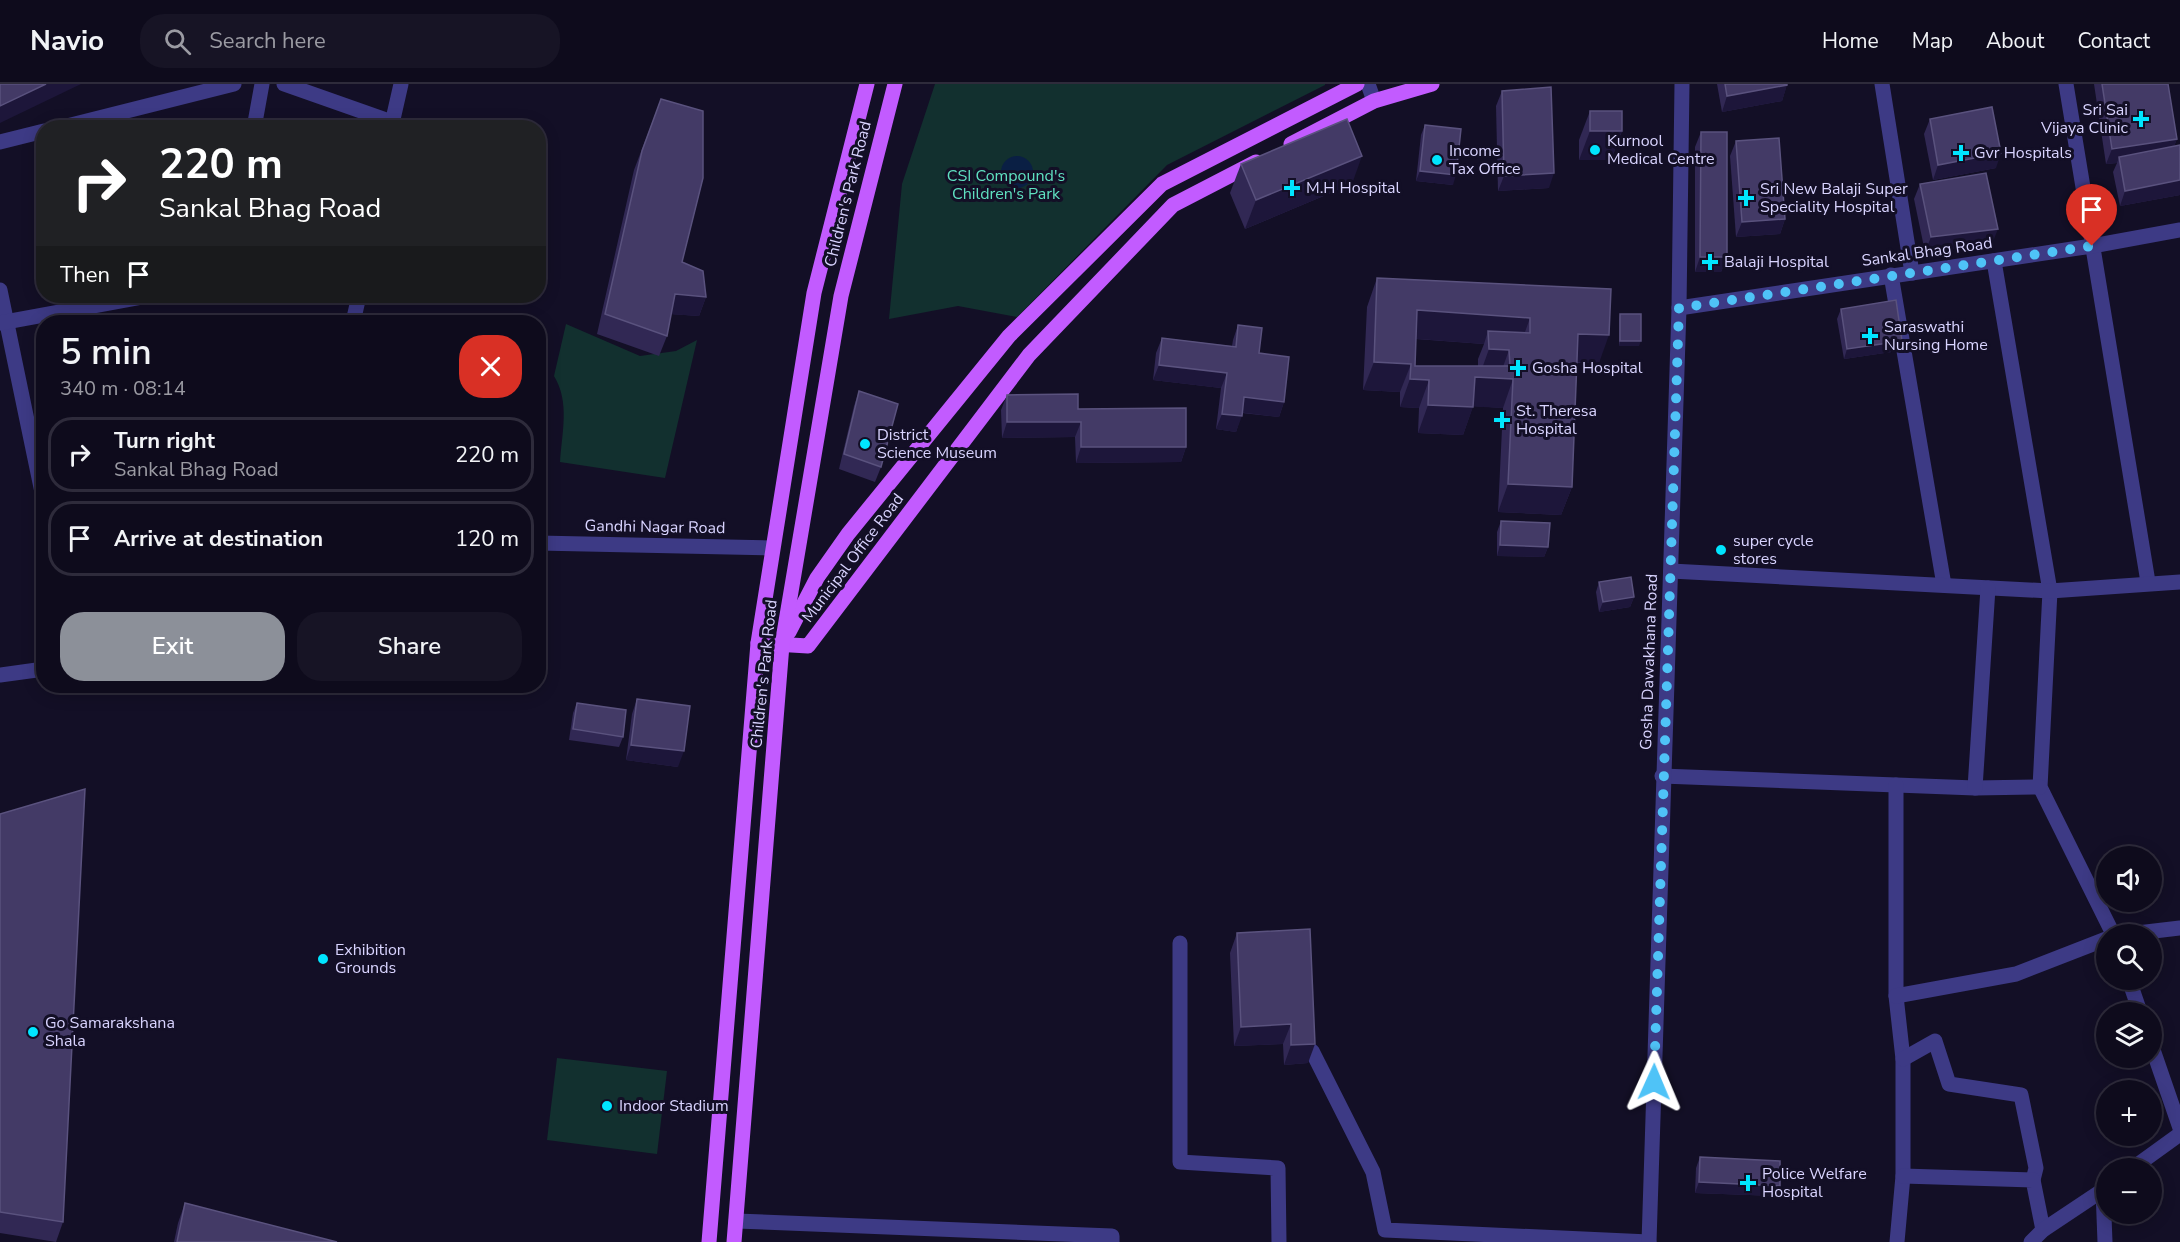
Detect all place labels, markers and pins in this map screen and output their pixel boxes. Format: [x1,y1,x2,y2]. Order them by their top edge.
place label: Sri Sai Vijaya Clinic [2040,99,2129,139]
marker: Sri Sai Vijaya Clinic [2132,110,2150,128]
place label: Kurnool Medical Centre [1607,130,1714,170]
place label: Income Tax Office [1449,140,1520,180]
place label: Gvr Hospitals [1974,142,2072,164]
marker: Kurnool Medical Centre [1588,143,1602,157]
marker: Gvr Hospitals [1952,144,1970,162]
marker: Income Tax Office [1430,153,1444,167]
place label: M.H Hospital [1306,177,1401,199]
place label: Sri New Balaji Super Speciality Hospital [1760,178,1908,218]
marker: M.H Hospital [1283,179,1301,197]
pin [2066,184,2117,246]
marker: Sri New Balaji Super Speciality Hospital [1737,189,1755,207]
place label: Balaji Hospital [1724,251,1829,273]
marker: Balaji Hospital [1701,253,1719,271]
place label: Saraswathi Nursing Home [1884,316,1988,356]
marker: Saraswathi Nursing Home [1861,327,1879,345]
place label: Gosha Hospital [1532,357,1643,379]
marker: Gosha Hospital [1509,359,1527,377]
place label: St. Theresa Hospital [1516,400,1597,440]
marker: St. Theresa Hospital [1493,411,1511,429]
place label: District Science Museum [877,424,997,464]
marker: District Science Museum [858,437,872,451]
place label: super cycle stores [1733,530,1814,570]
marker: super cycle stores [1714,543,1728,557]
place label: Exhibition Grounds [335,939,406,979]
marker: Exhibition Grounds [316,952,330,966]
place label: Go Samarakshana Shala [45,1012,175,1052]
marker: Go Samarakshana Shala [26,1025,40,1039]
place label: Indoor Stadium [619,1095,729,1117]
marker: Indoor Stadium [600,1099,614,1113]
place label: Police Welfare Hospital [1762,1163,1867,1203]
marker: Police Welfare Hospital [1739,1174,1757,1192]

